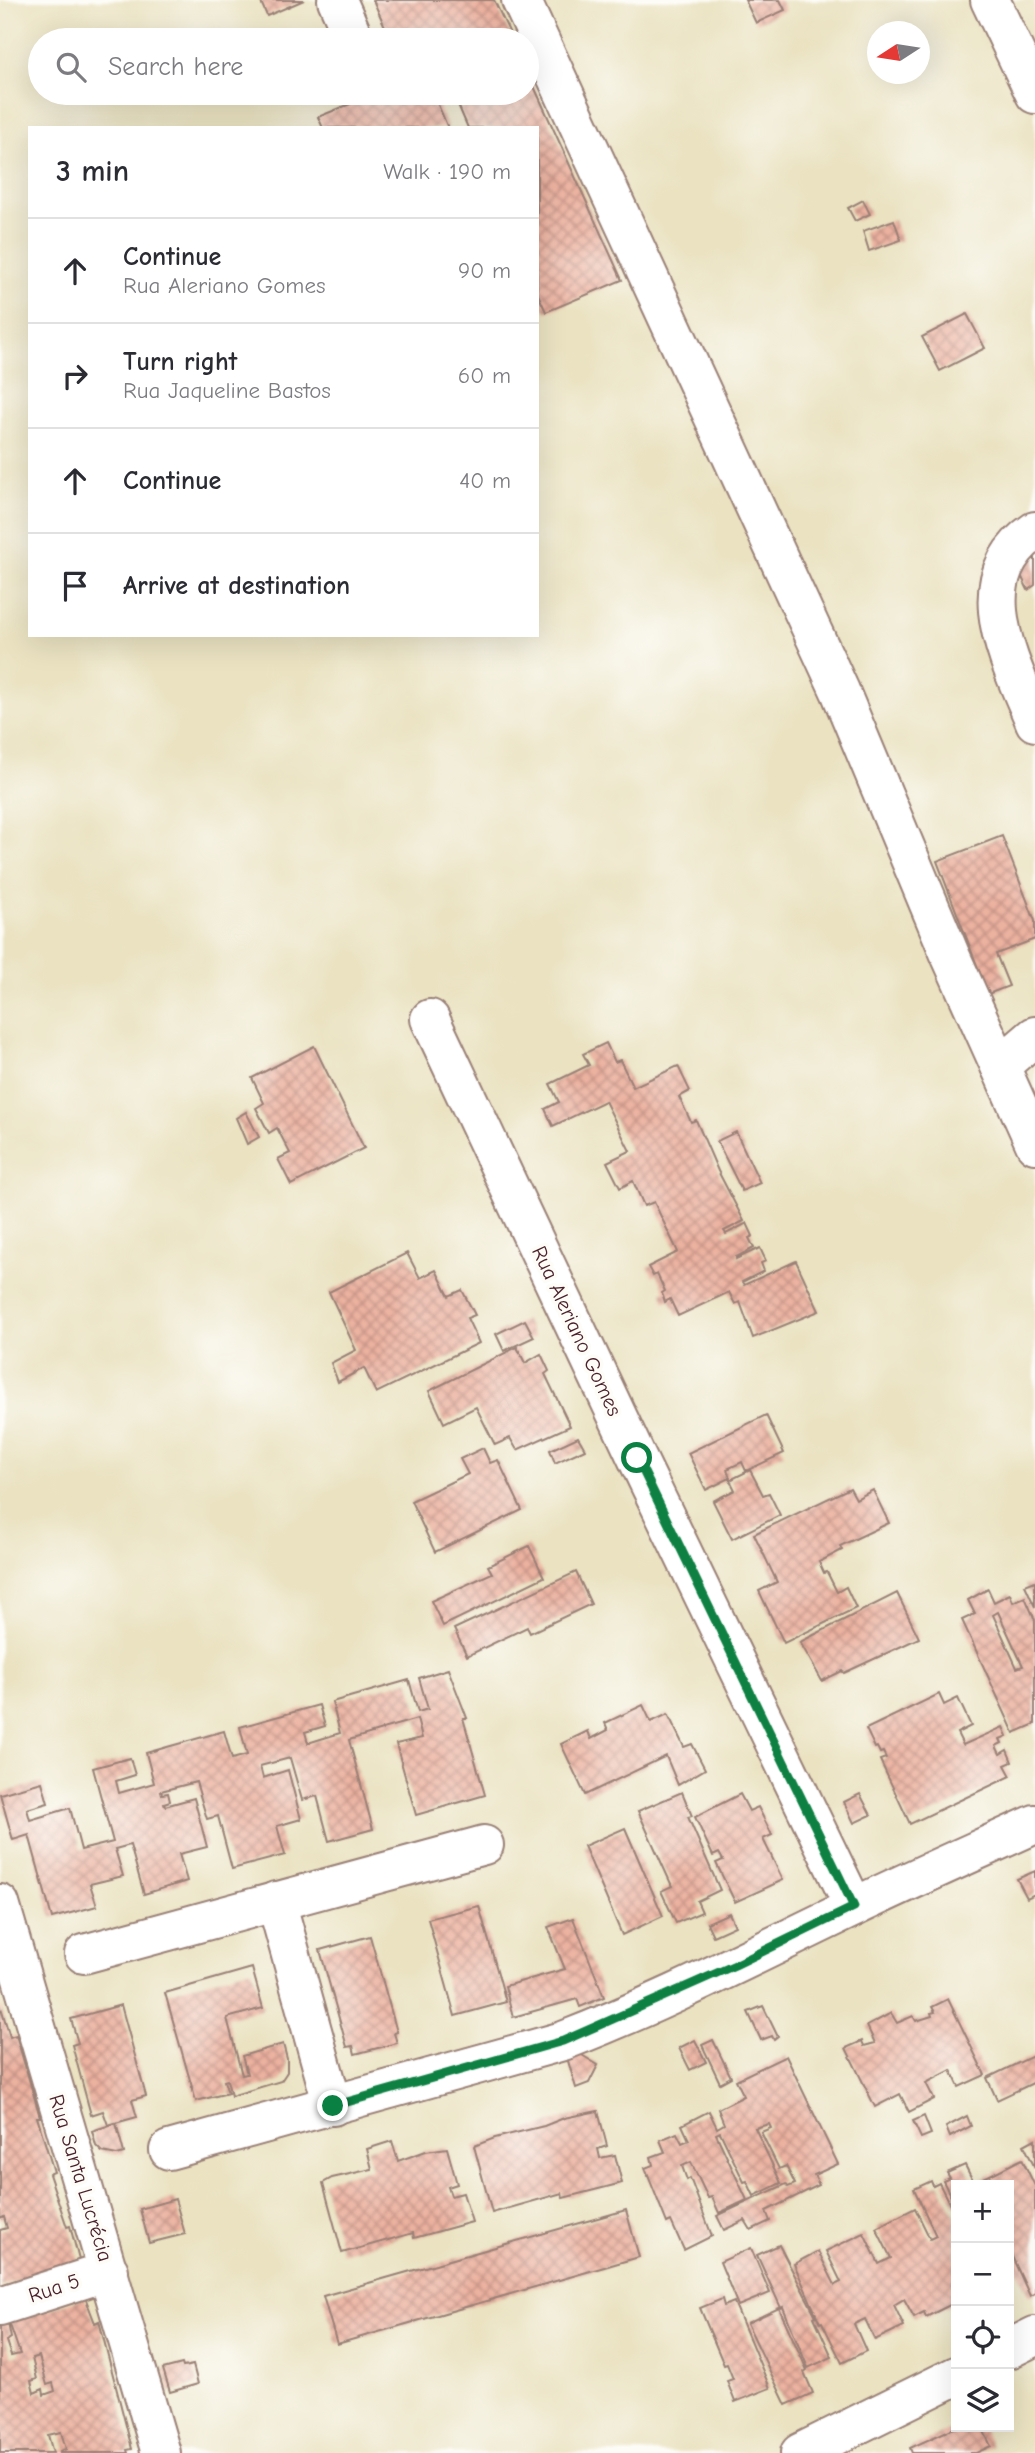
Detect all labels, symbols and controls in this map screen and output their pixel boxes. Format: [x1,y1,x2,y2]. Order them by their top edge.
north arrow [867,21,930,84]
search box [28,28,539,105]
icon: search [52,48,90,86]
text: Search here [108,52,243,82]
text: 3 min [56,154,129,189]
text: Walk · 190 m [383,158,511,185]
text: Continue [123,242,221,272]
icon: ahead [56,252,94,290]
text: 90 m [458,257,511,284]
text: Rua Aleriano Gomes [123,272,325,299]
text: Turn right [123,347,237,377]
icon: right [56,357,94,395]
text: 60 m [458,362,511,389]
text: Rua Jaqueline Bastos [123,377,331,404]
icon: ahead [56,462,94,500]
text: Continue [123,466,221,496]
text: 40 m [459,467,511,494]
icon: arrive [56,567,94,605]
text: Arrive at destination [123,571,350,601]
street label: Rua Aleriano Gomes [527,1242,627,1420]
route start [621,1442,652,1473]
route end [317,2090,348,2121]
street label: Rua Santa Lucrécia [44,2092,118,2264]
map controls [951,2180,1014,2432]
button: + [951,2180,1014,2243]
button: − [951,2243,1014,2306]
street label: Rua 5 [25,2268,83,2308]
button: locate [951,2306,1014,2369]
button: layers [951,2369,1014,2432]

